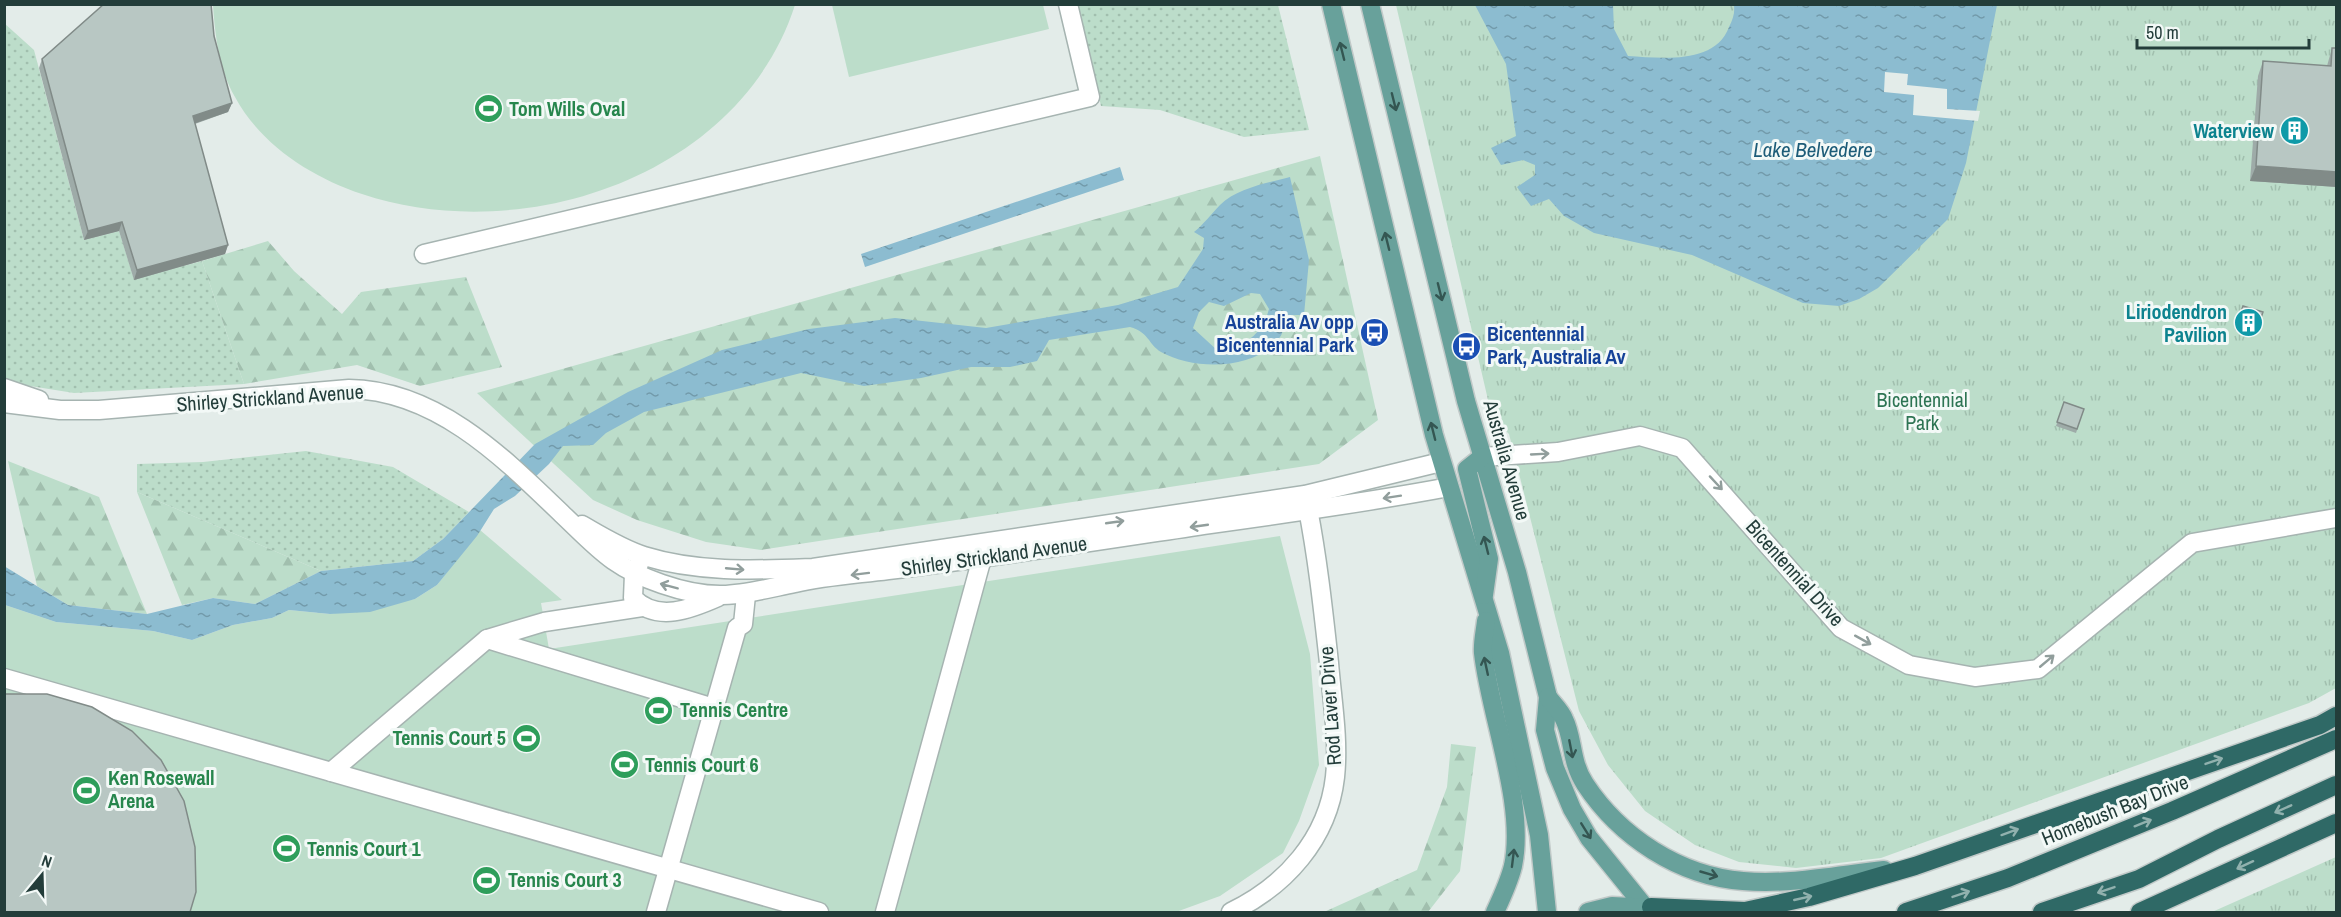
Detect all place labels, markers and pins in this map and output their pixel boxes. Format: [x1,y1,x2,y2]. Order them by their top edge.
sports icon: Tom Wills Oval [472,93,504,125]
place label: Tom Wills Oval [509,95,625,122]
building icon: Waterview [2279,115,2311,147]
place label: Waterview [2193,117,2274,144]
place label: Liriodendron Pavilion [2126,298,2227,348]
building icon: Liriodendron Pavilion [2232,307,2264,339]
place label: Australia Av opp Bicentennial Park [1216,308,1355,358]
bus stop icon: Australia Av opp Bicentennial Park [1359,317,1391,349]
place label: Bicentennial Park, Australia Av [1487,320,1626,370]
bus stop icon: Bicentennial Park, Australia Av [1450,330,1482,362]
sports icon: Tennis Centre [643,694,675,726]
place label: Tennis Centre [680,696,788,723]
sports icon: Tennis Court 5 [511,722,543,754]
place label: Tennis Court 5 [392,724,506,751]
sports icon: Tennis Court 6 [608,749,640,781]
place label: Tennis Court 6 [645,751,759,778]
place label: Ken Rosewall Arena [108,764,215,814]
sports icon: Ken Rosewall Arena [71,774,103,806]
sports icon: Tennis Court 1 [270,833,302,865]
place label: Tennis Court 1 [307,835,421,862]
sports icon: Tennis Court 3 [471,864,503,896]
place label: Tennis Court 3 [508,866,622,893]

